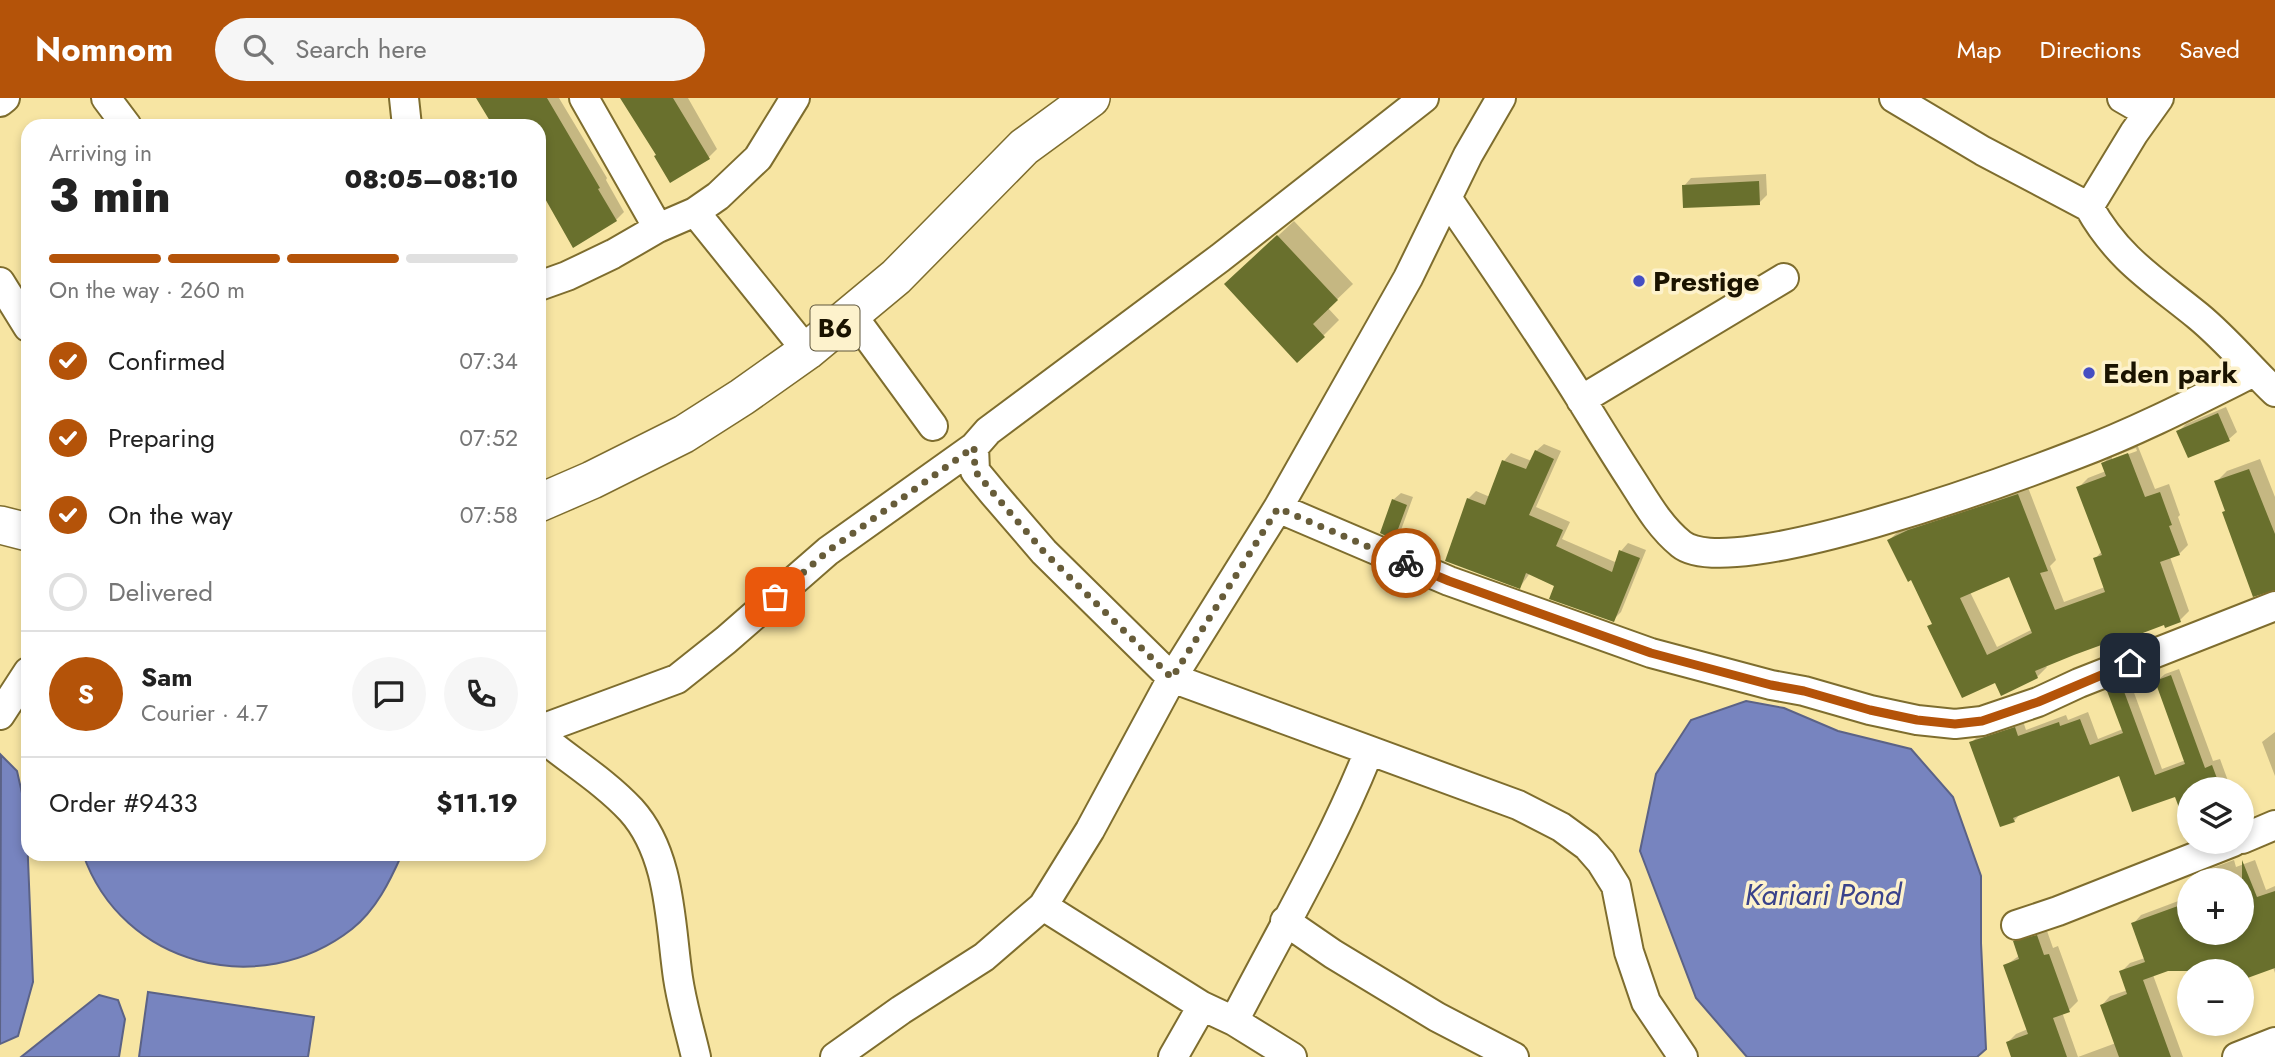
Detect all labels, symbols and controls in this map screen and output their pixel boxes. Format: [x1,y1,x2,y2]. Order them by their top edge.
search box [215,18,705,81]
text: Nomnom [35,26,173,73]
icon: search [239,30,277,68]
text: Search here [295,30,427,68]
text: Map [1957,32,2002,67]
text: Directions [2040,32,2141,67]
text: Saved [2179,32,2240,67]
text: Arriving in [49,136,152,170]
text: 08:05–08:10 [344,160,518,198]
text: 3 min [49,163,171,229]
place label: Prestige [1653,261,1760,302]
text: On the way · 260 m [49,273,245,307]
marker: Prestige [1631,273,1647,289]
road number: B6 [810,305,860,350]
icon: check [49,342,87,380]
text: Confirmed [108,342,225,380]
text: 07:34 [459,344,518,378]
place label: Eden park [2103,353,2238,394]
marker: Eden park [2081,365,2097,381]
icon: check [49,419,87,457]
text: Preparing [108,419,215,457]
text: 07:52 [459,421,518,455]
icon: check [49,496,87,534]
text: On the way [108,496,233,534]
text: 07:58 [460,498,518,532]
courier [1371,528,1441,598]
icon: bike [1387,544,1425,582]
pin [745,567,805,627]
text: Delivered [108,573,213,611]
icon: bag [756,578,794,616]
pin [2100,633,2160,693]
icon: home [2111,644,2149,682]
button: chat [352,657,426,731]
button: phone [444,657,518,731]
text: Sam [141,658,193,696]
text: S [78,675,94,713]
text: Courier · 4.7 [141,696,268,730]
map controls [2177,777,2254,1036]
button: layers [2177,777,2254,854]
text: Order #9433 [49,784,198,822]
text: $11.19 [436,784,518,822]
button: + [2177,868,2254,945]
water label: Kariari Pond [1745,873,1903,916]
button: − [2177,959,2254,1036]

